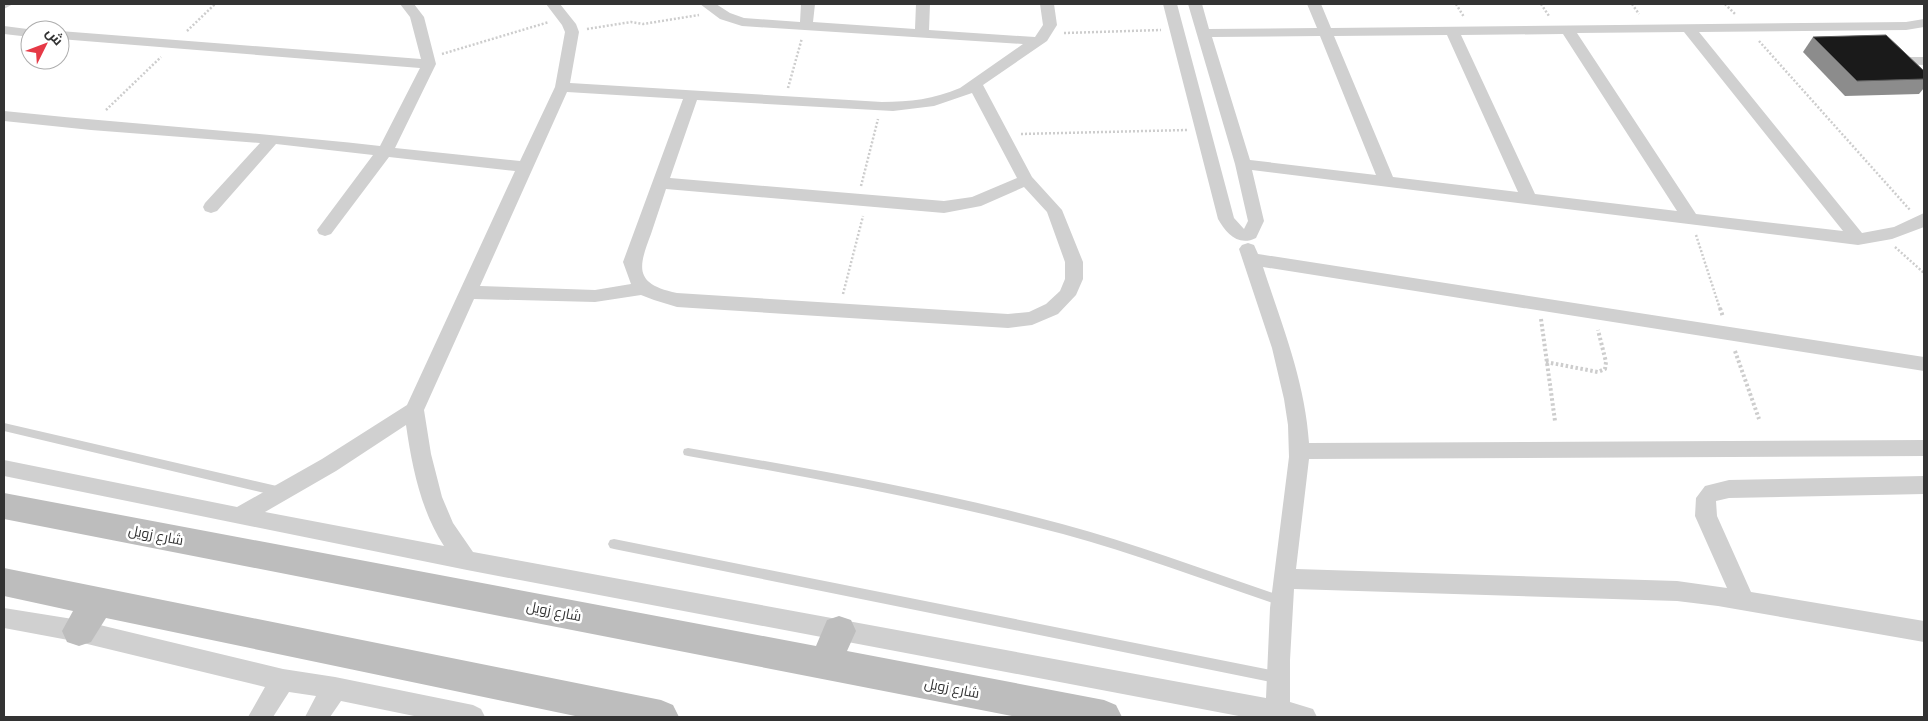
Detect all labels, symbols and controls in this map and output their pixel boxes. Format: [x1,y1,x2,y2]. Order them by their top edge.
north arrow [20,20,70,70]
text: ش [42,24,67,49]
street label: شارع زويل [127,522,185,549]
street label: شارع زويل [525,598,583,625]
street label: شارع زويل [923,675,981,702]

